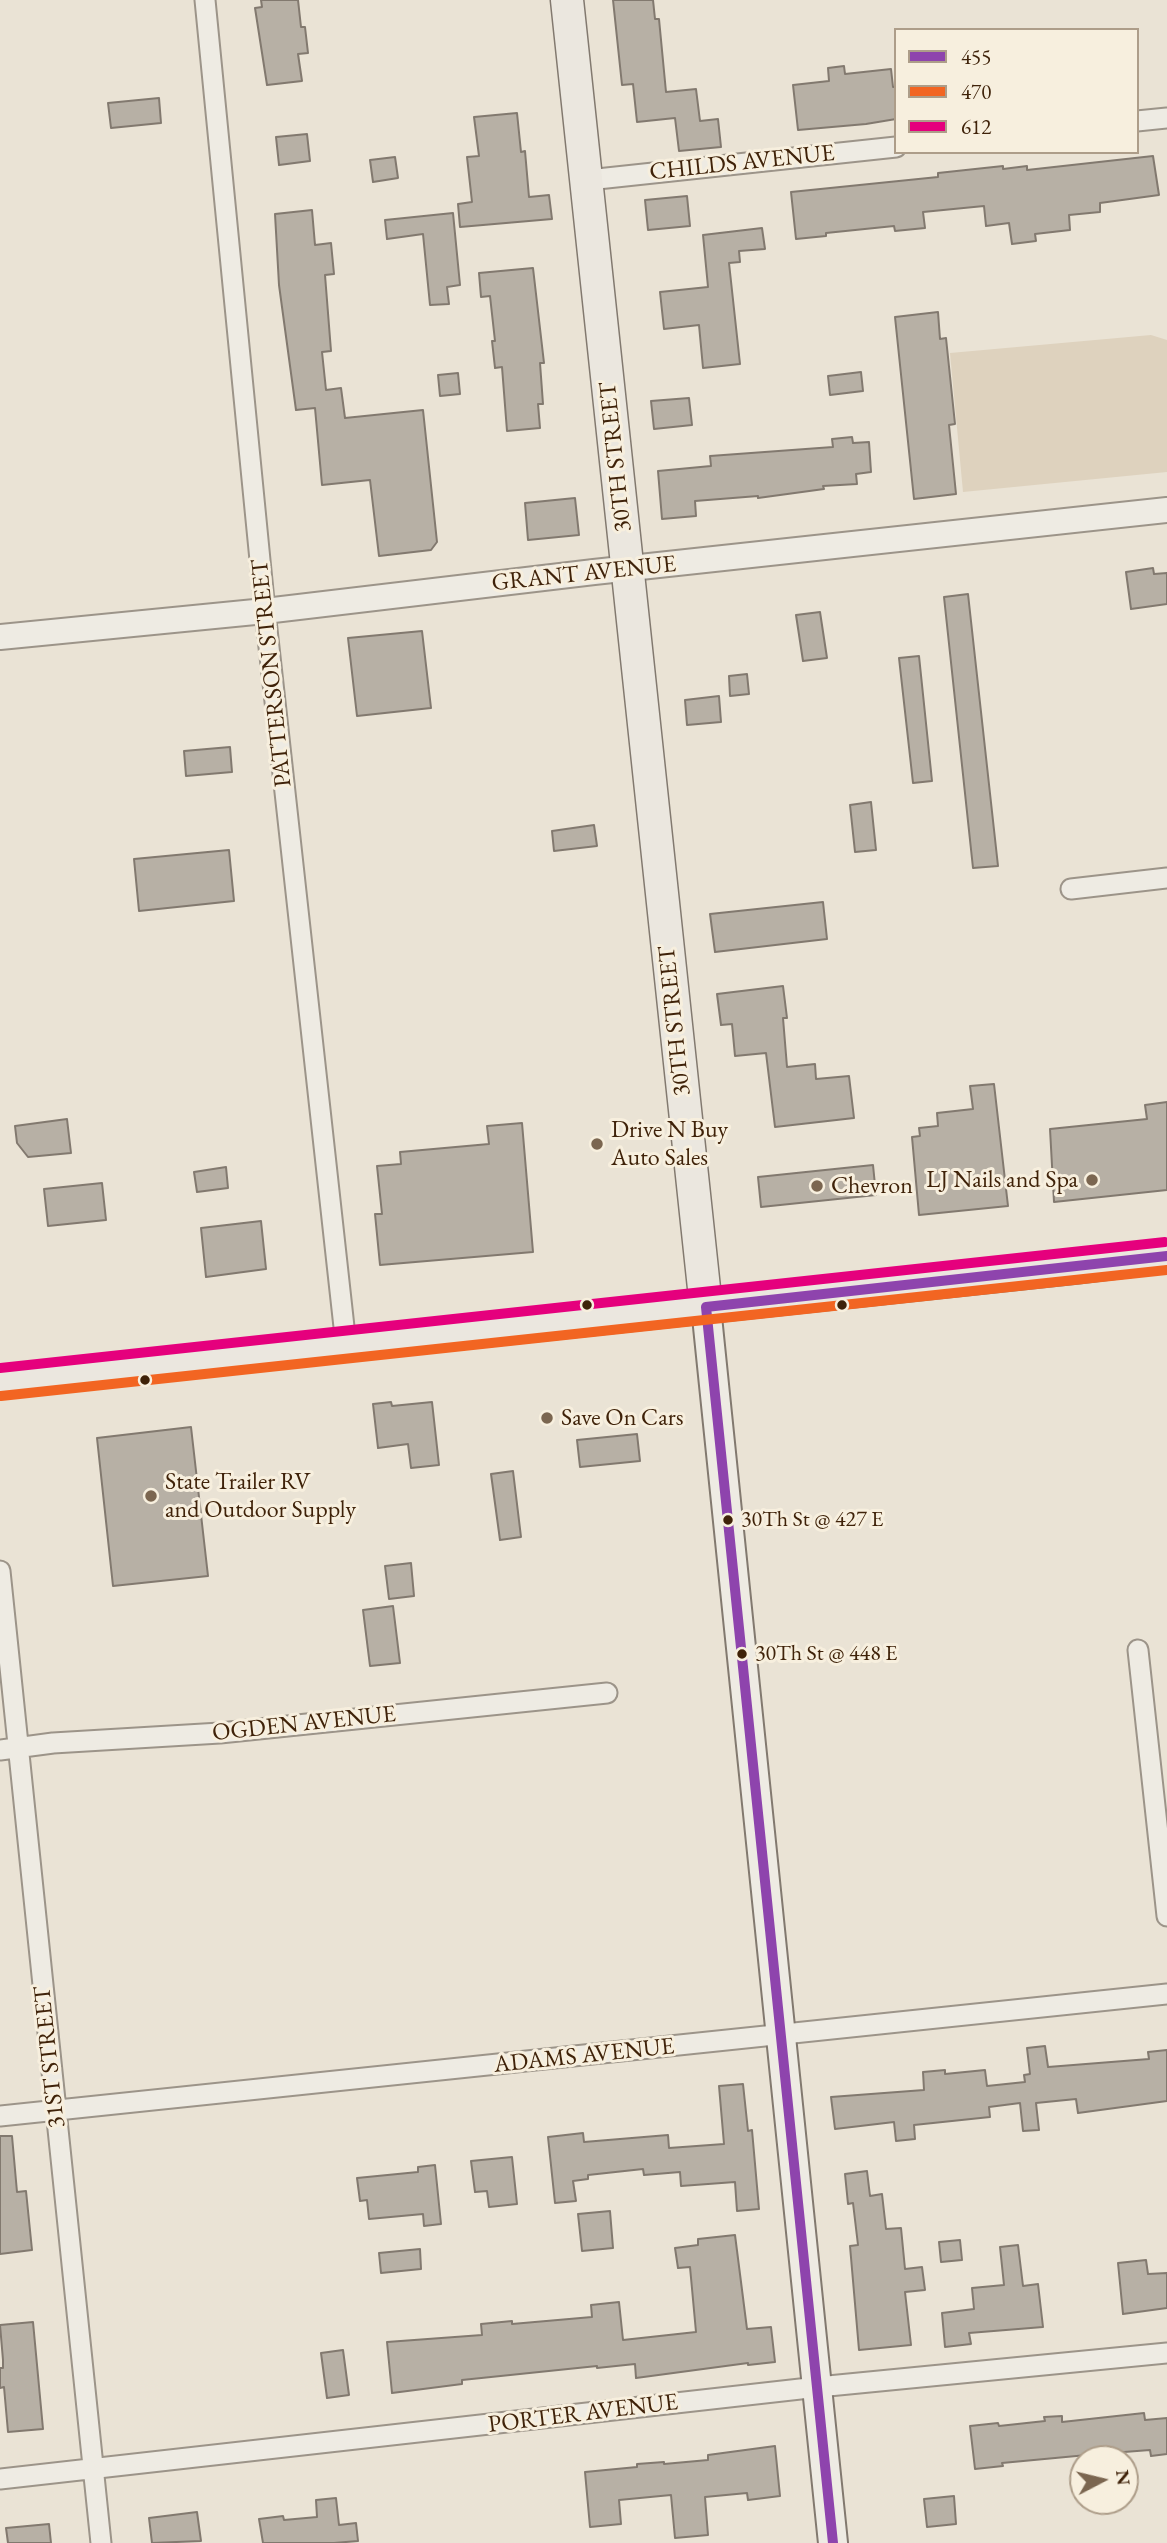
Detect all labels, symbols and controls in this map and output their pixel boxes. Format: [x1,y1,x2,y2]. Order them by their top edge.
legend [894,28,1139,154]
text: 455 [961,43,991,70]
text: 470 [961,78,991,105]
text: 612 [961,113,991,140]
street label: CHILDS AVENUE [648,139,836,187]
street label: 30TH STREET [594,380,638,534]
street label: GRANT AVENUE [490,550,678,598]
street label: PATTERSON STREET [246,558,298,788]
street label: 30TH STREET [653,944,697,1098]
place label: Drive N Buy Auto Sales [611,1116,728,1172]
marker: Drive N Buy Auto Sales [589,1136,605,1152]
place label: LJ Nails and Spa [926,1166,1078,1194]
place label: Chevron [831,1172,913,1200]
marker: LJ Nails and Spa [1084,1172,1100,1188]
marker: Chevron [809,1178,825,1194]
unlabelled marker [580,1298,594,1312]
unlabelled marker [835,1298,849,1312]
unlabelled marker [138,1373,152,1387]
place label: Save On Cars [561,1404,683,1432]
marker: Save On Cars [539,1410,555,1426]
place label: State Trailer RV and Outdoor Supply [165,1468,356,1524]
marker: State Trailer RV and Outdoor Supply [143,1488,159,1504]
place label: 30Th St @ 427 E [741,1507,883,1533]
marker: 30Th St @ 427 E [721,1513,735,1527]
place label: 30Th St @ 448 E [755,1641,897,1667]
marker: 30Th St @ 448 E [735,1647,749,1661]
street label: OGDEN AVENUE [211,1700,397,1748]
street label: 31ST STREET [28,1985,72,2129]
street label: ADAMS AVENUE [492,2032,676,2080]
street label: PORTER AVENUE [486,2388,680,2440]
north arrow [1069,2445,1139,2515]
text: N [1110,2468,1137,2487]

